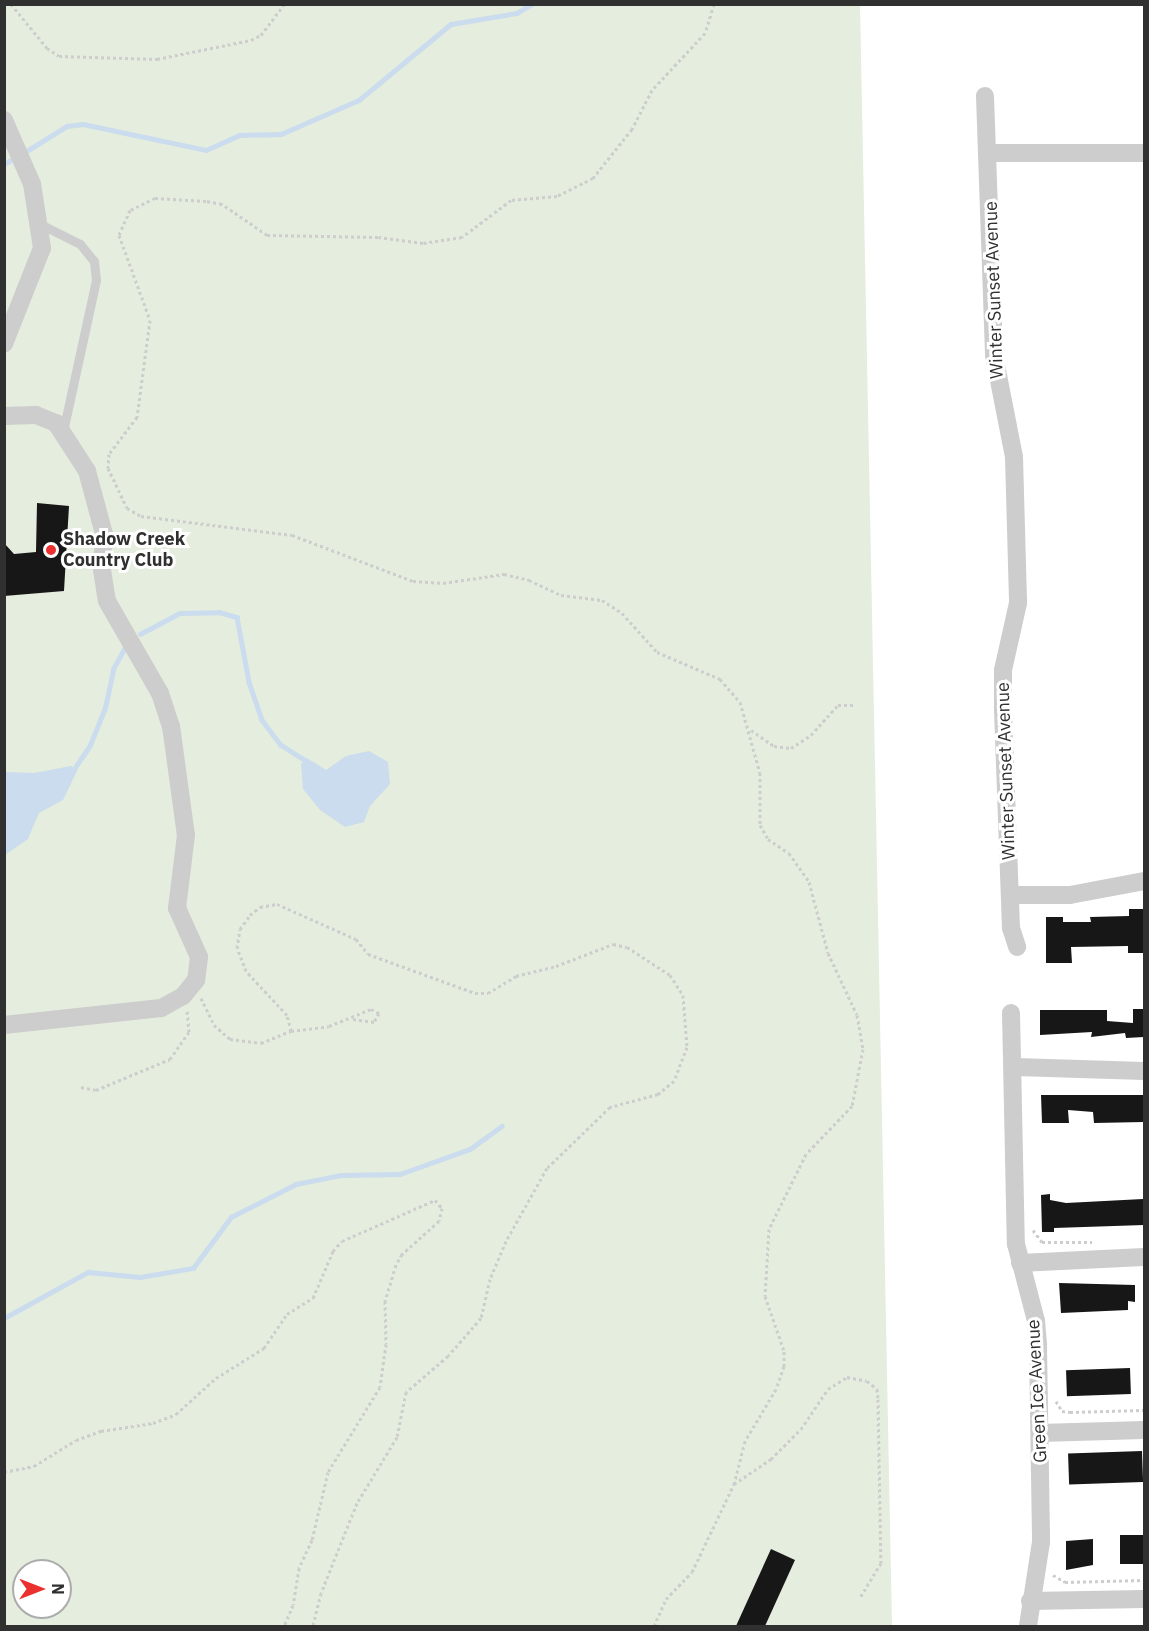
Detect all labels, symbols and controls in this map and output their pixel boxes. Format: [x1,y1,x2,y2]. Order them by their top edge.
street label: Winter Sunset Avenue [980,201,1008,379]
place label: Shadow Creek Country Club [63,529,185,572]
marker: Shadow Creek Country Club [44,543,58,557]
street label: Winter Sunset Avenue [992,682,1020,860]
street label: Green Ice Avenue [1022,1319,1052,1463]
north arrow [12,1559,72,1619]
text: N [48,1583,68,1595]

